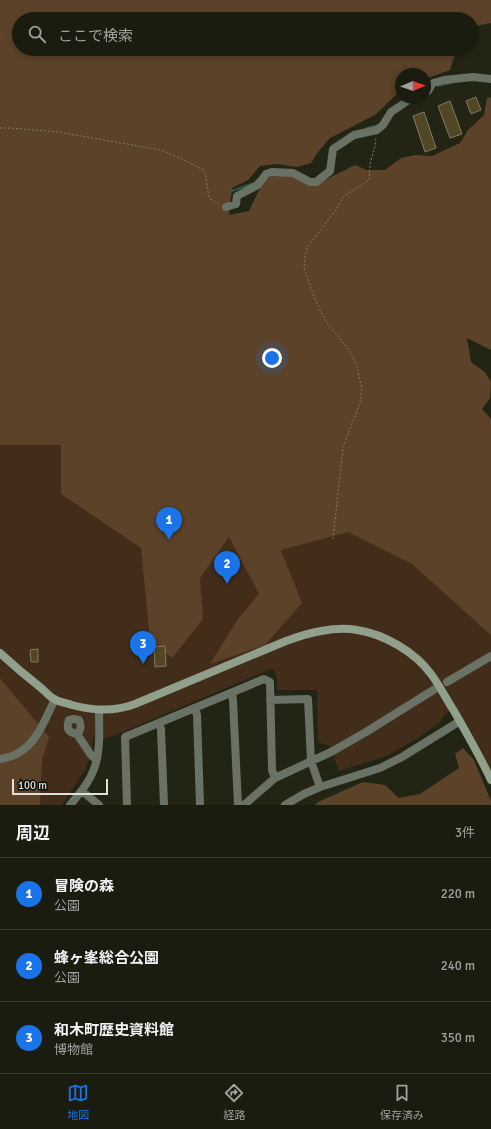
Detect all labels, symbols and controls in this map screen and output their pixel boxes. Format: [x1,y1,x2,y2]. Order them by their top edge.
search box [12,12,479,56]
icon: search [26,23,48,45]
text: ここで検索 [58,27,133,45]
north arrow [395,68,431,104]
your location [262,348,282,368]
pin: 1 [156,507,182,540]
pin: 2 [214,551,240,584]
pin: 3 [130,631,156,664]
scale bar [12,777,108,796]
text: 100 m [18,779,47,792]
text: 周辺 [16,823,50,844]
text: 3件 [455,825,475,841]
text: 冒険の森 [54,877,114,895]
text: 1 [25,886,33,902]
text: 220 m [441,886,475,902]
text: 公園 [54,898,80,914]
text: 蜂ヶ峯総合公園 [54,949,159,967]
text: 2 [25,958,33,974]
text: 240 m [441,958,475,974]
text: 公園 [54,970,80,986]
text: 和木町歴史資料館 [54,1021,174,1039]
text: 3 [25,1030,33,1046]
text: 350 m [441,1030,475,1046]
text: 博物館 [54,1042,93,1058]
tab: 地図 [67,1082,89,1122]
tab: 経路 [223,1082,245,1122]
tab: 保存済み [380,1082,424,1122]

